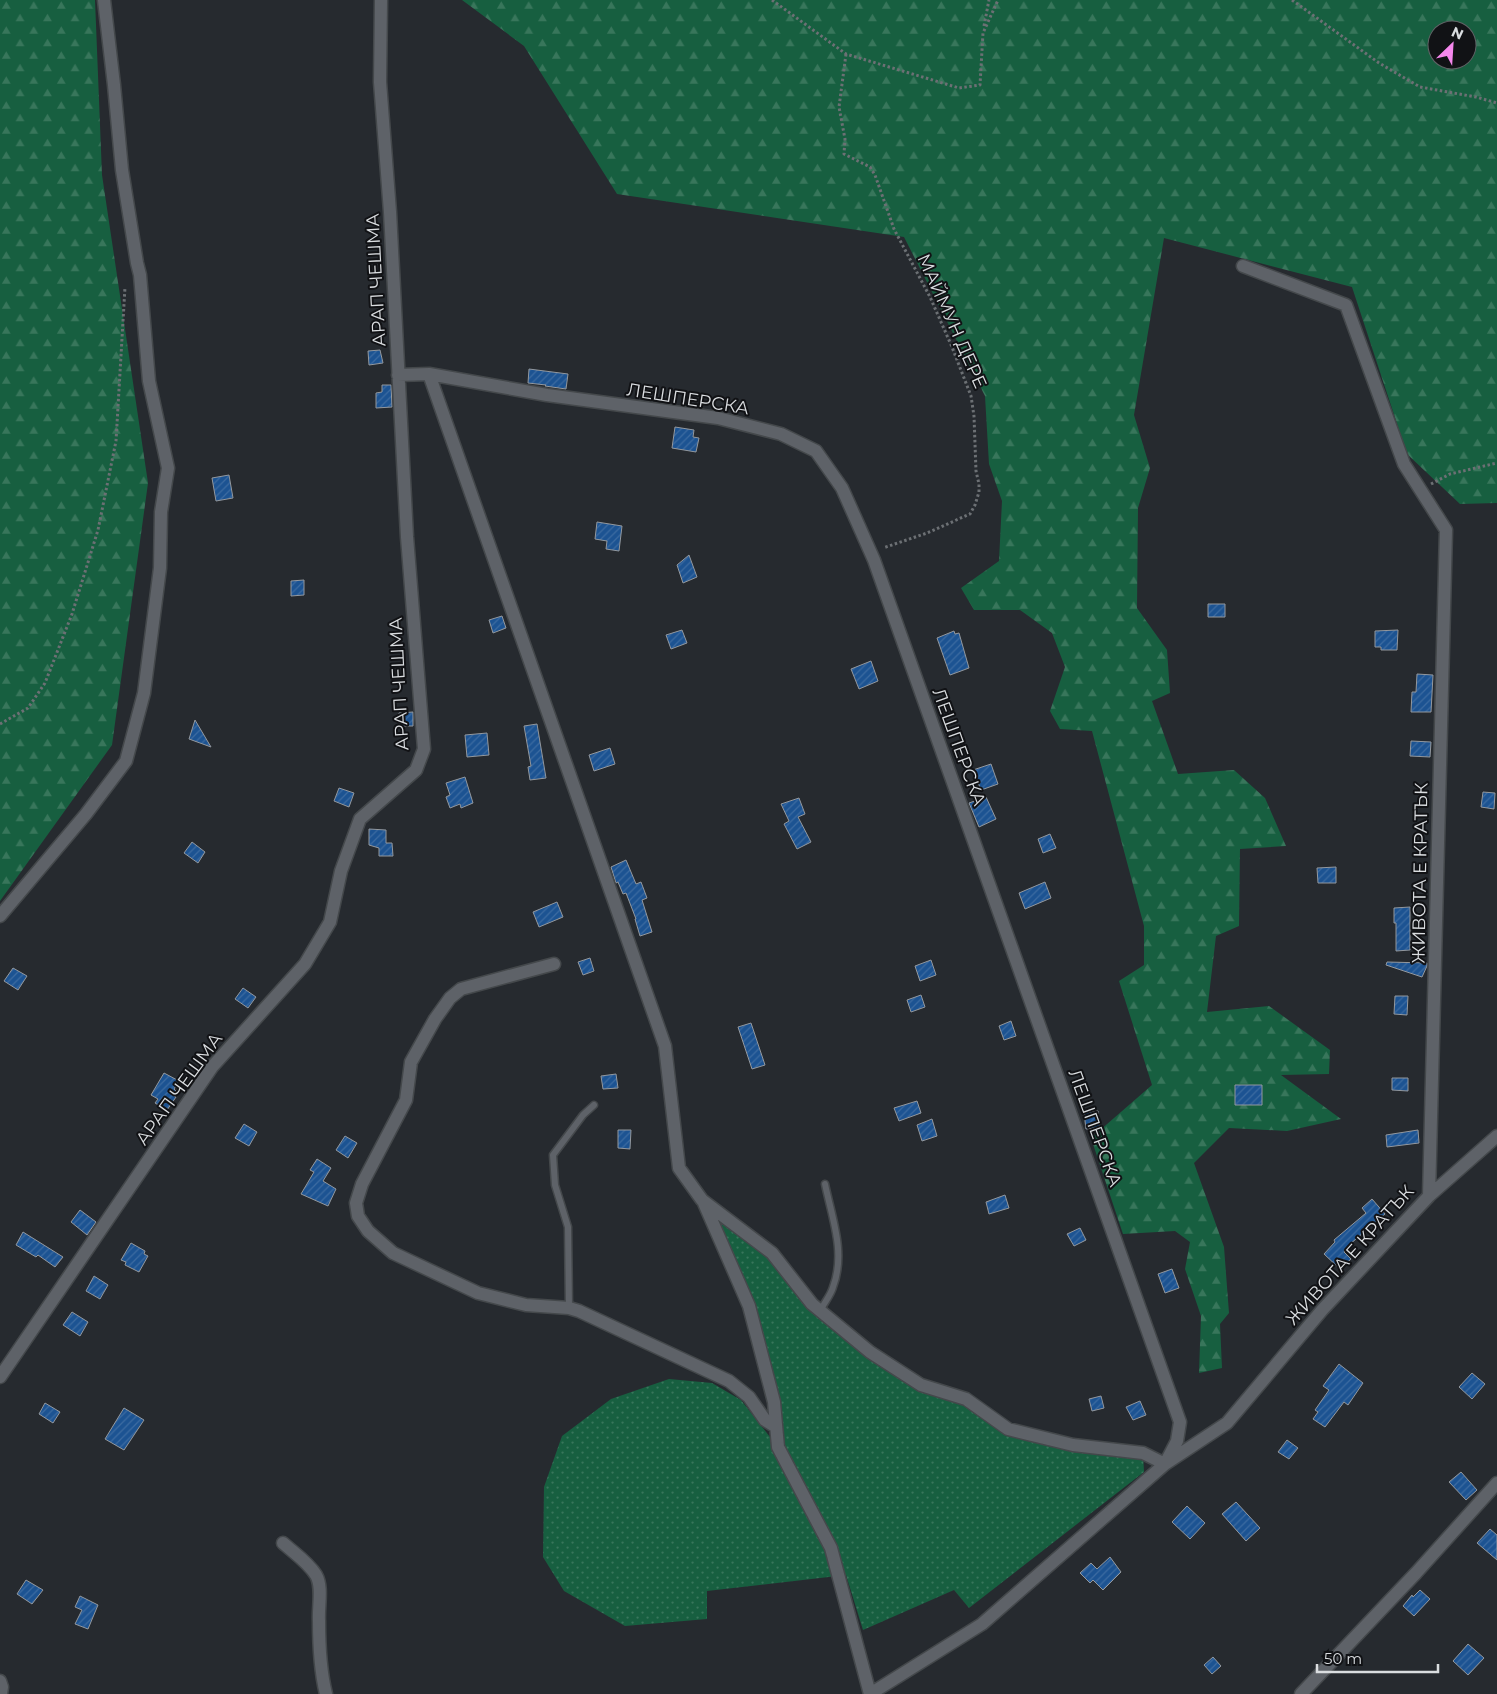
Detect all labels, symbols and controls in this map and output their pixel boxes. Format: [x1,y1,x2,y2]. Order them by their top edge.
north arrow [1427,20,1477,70]
text: N [1449,23,1466,44]
street label: АРАП ЧЕШМА [361,212,390,347]
street label: МАЙМУН ДЕРЕ [913,250,992,392]
street label: ЛЕШПЕРСКА [625,378,751,420]
street label: АРАП ЧЕШМА [384,616,413,751]
street label: ЛЕШПЕРСКА [928,685,991,809]
street label: ЖИВОТА Е КРАТЪК [1407,782,1433,964]
street label: АРАП ЧЕШМА [131,1028,227,1149]
street label: ЛЕШПЕРСКА [1064,1066,1127,1190]
street label: ЖИВОТА Е КРАТЪК [1281,1180,1419,1330]
scale bar [1317,1642,1438,1674]
text: 50 m [1324,1649,1362,1668]

